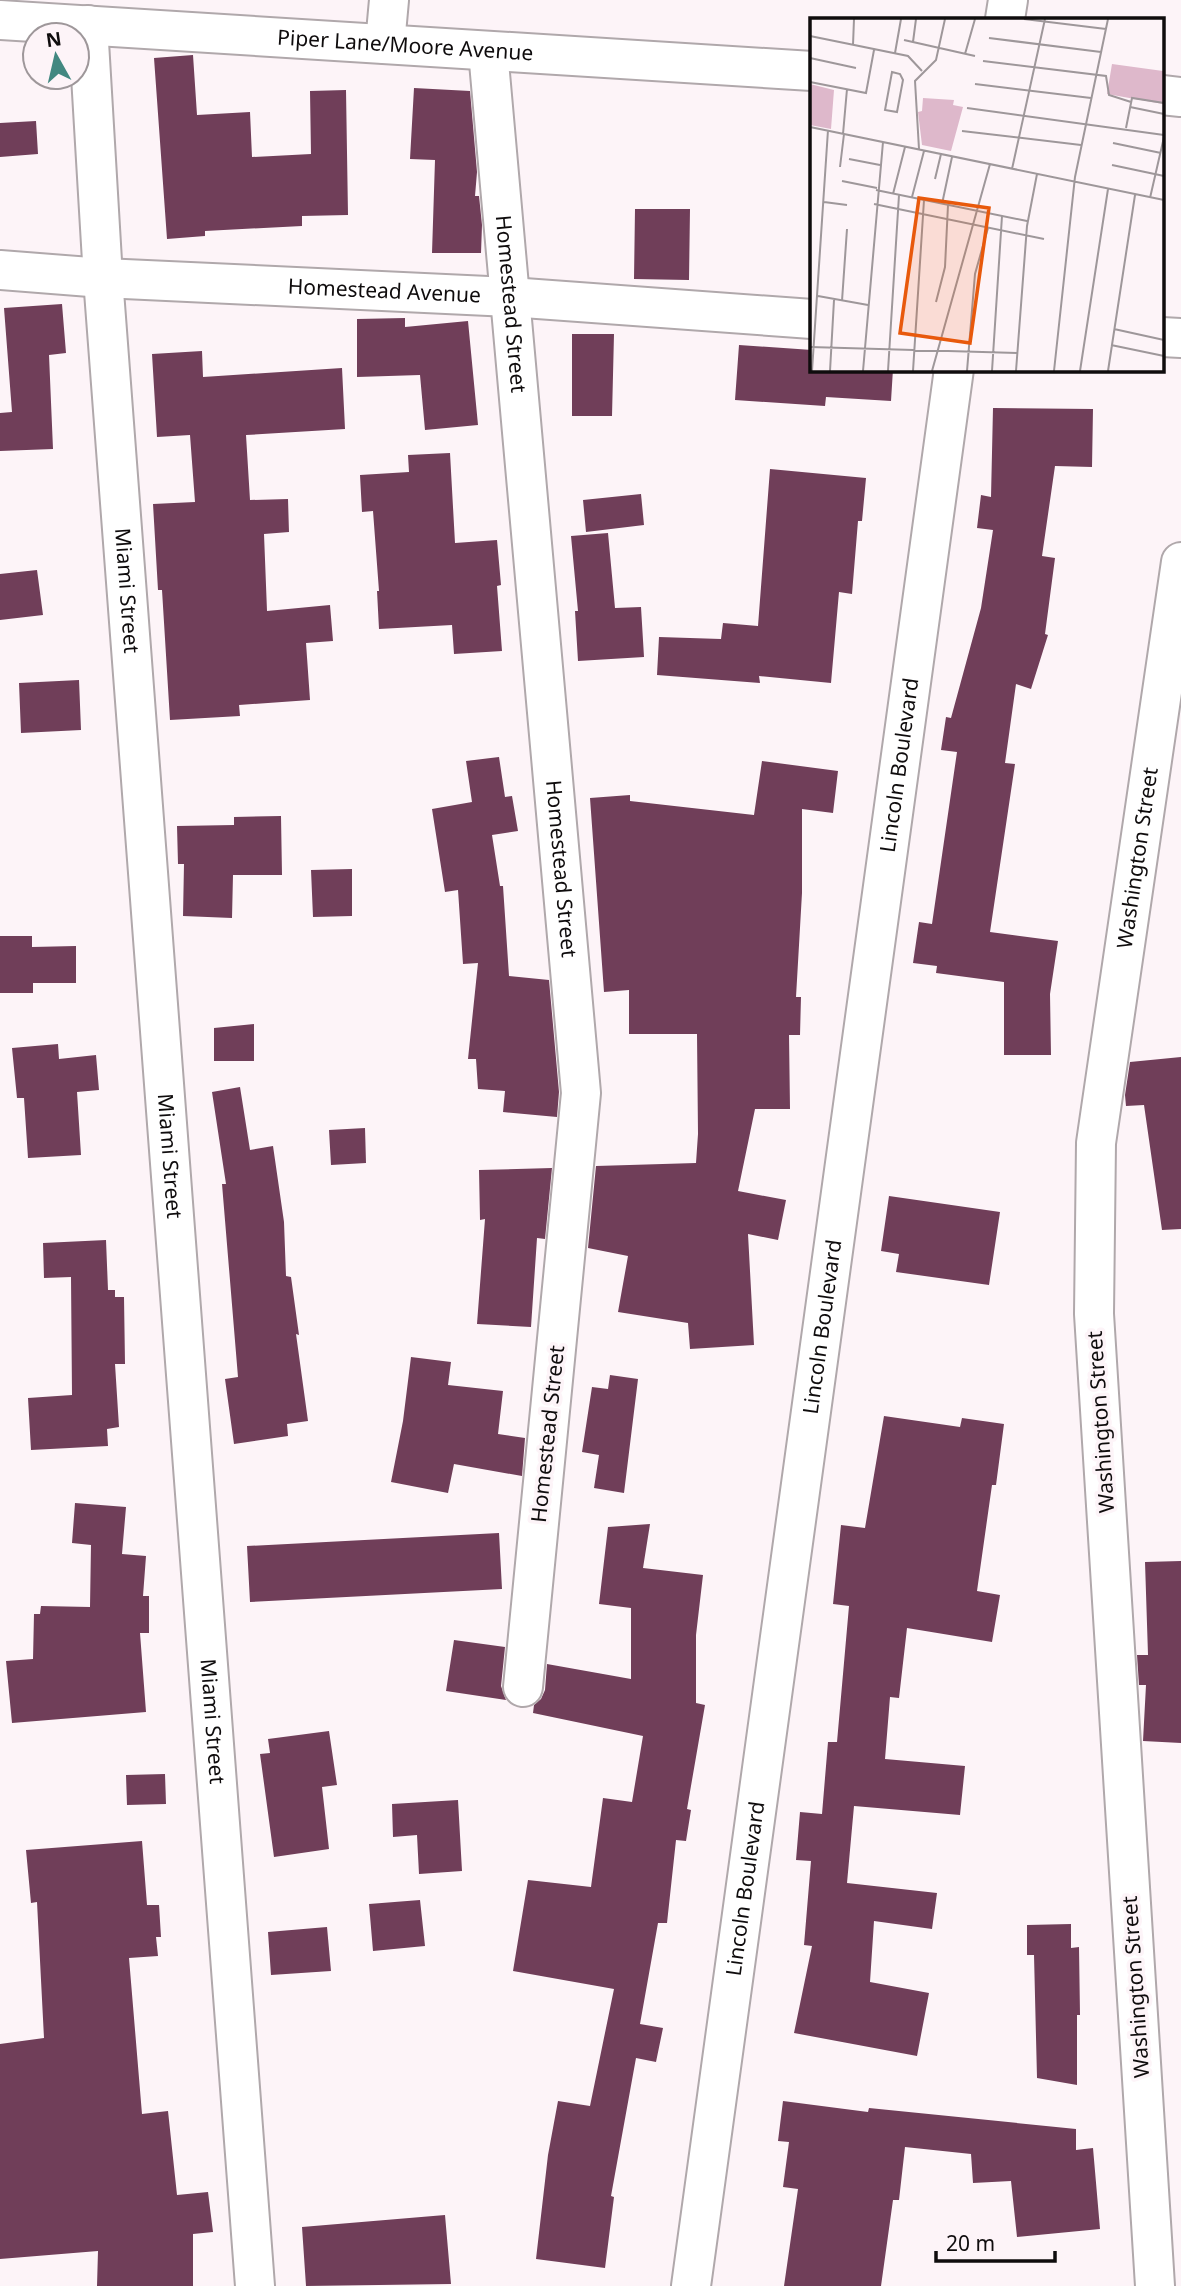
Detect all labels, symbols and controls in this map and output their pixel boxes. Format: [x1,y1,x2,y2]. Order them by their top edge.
inset map [810,18,1164,371]
north arrow [21,21,91,91]
street label: Piper Lane/Moore Avenue [276,22,534,66]
text: N [44,25,63,53]
street label: Homestead Street [490,214,533,394]
street label: Homestead Avenue [287,272,482,309]
street label: Miami Street [109,527,146,655]
street label: Lincoln Boulevard [873,676,924,854]
street label: Washington Street [1110,765,1164,950]
street label: Homestead Street [540,779,584,959]
street label: Miami Street [152,1092,189,1220]
street label: Lincoln Boulevard [796,1238,847,1416]
street label: Washington Street [1080,1330,1120,1514]
street label: Homestead Street [524,1344,570,1524]
street label: Miami Street [195,1658,232,1785]
street label: Lincoln Boulevard [719,1800,770,1978]
street label: Washington Street [1115,1895,1155,2079]
scale bar [936,2220,1055,2264]
text: 20 m [946,2229,995,2257]

